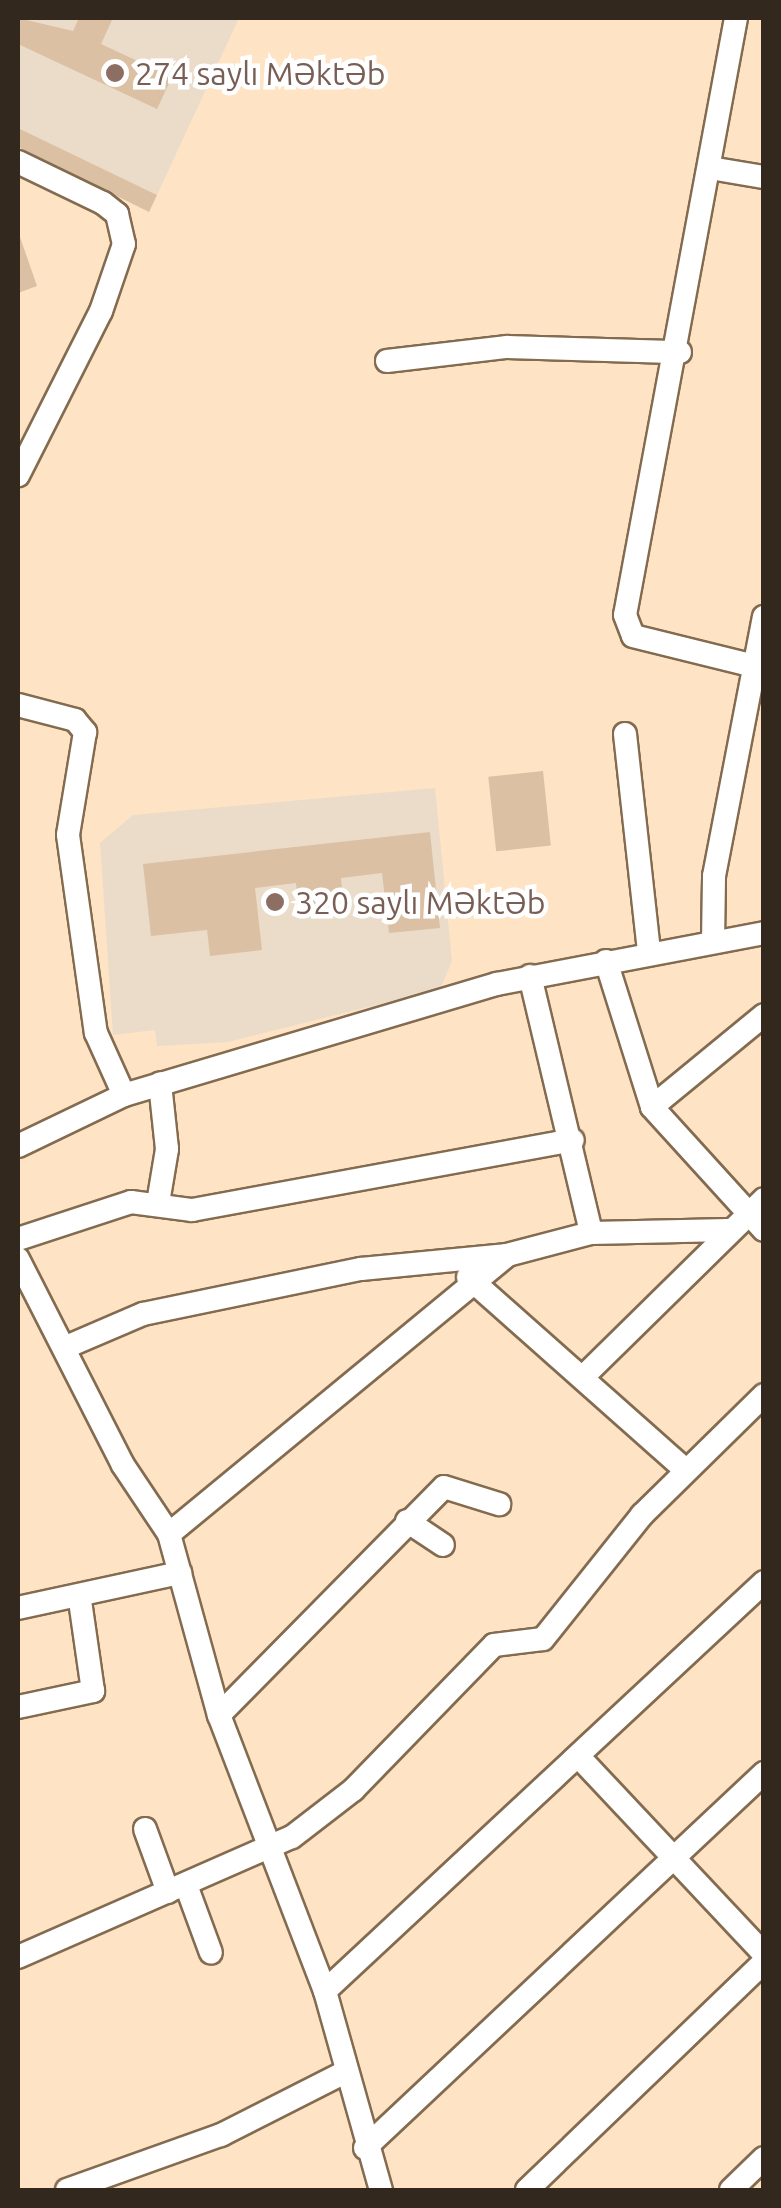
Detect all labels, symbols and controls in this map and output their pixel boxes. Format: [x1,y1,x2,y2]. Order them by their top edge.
place label: 274 saylı Məktəb [135,54,386,92]
marker: 274 saylı Məktəb [104,62,126,84]
place label: 320 saylı Məktəb [295,883,546,921]
marker: 320 saylı Məktəb [264,891,286,913]

